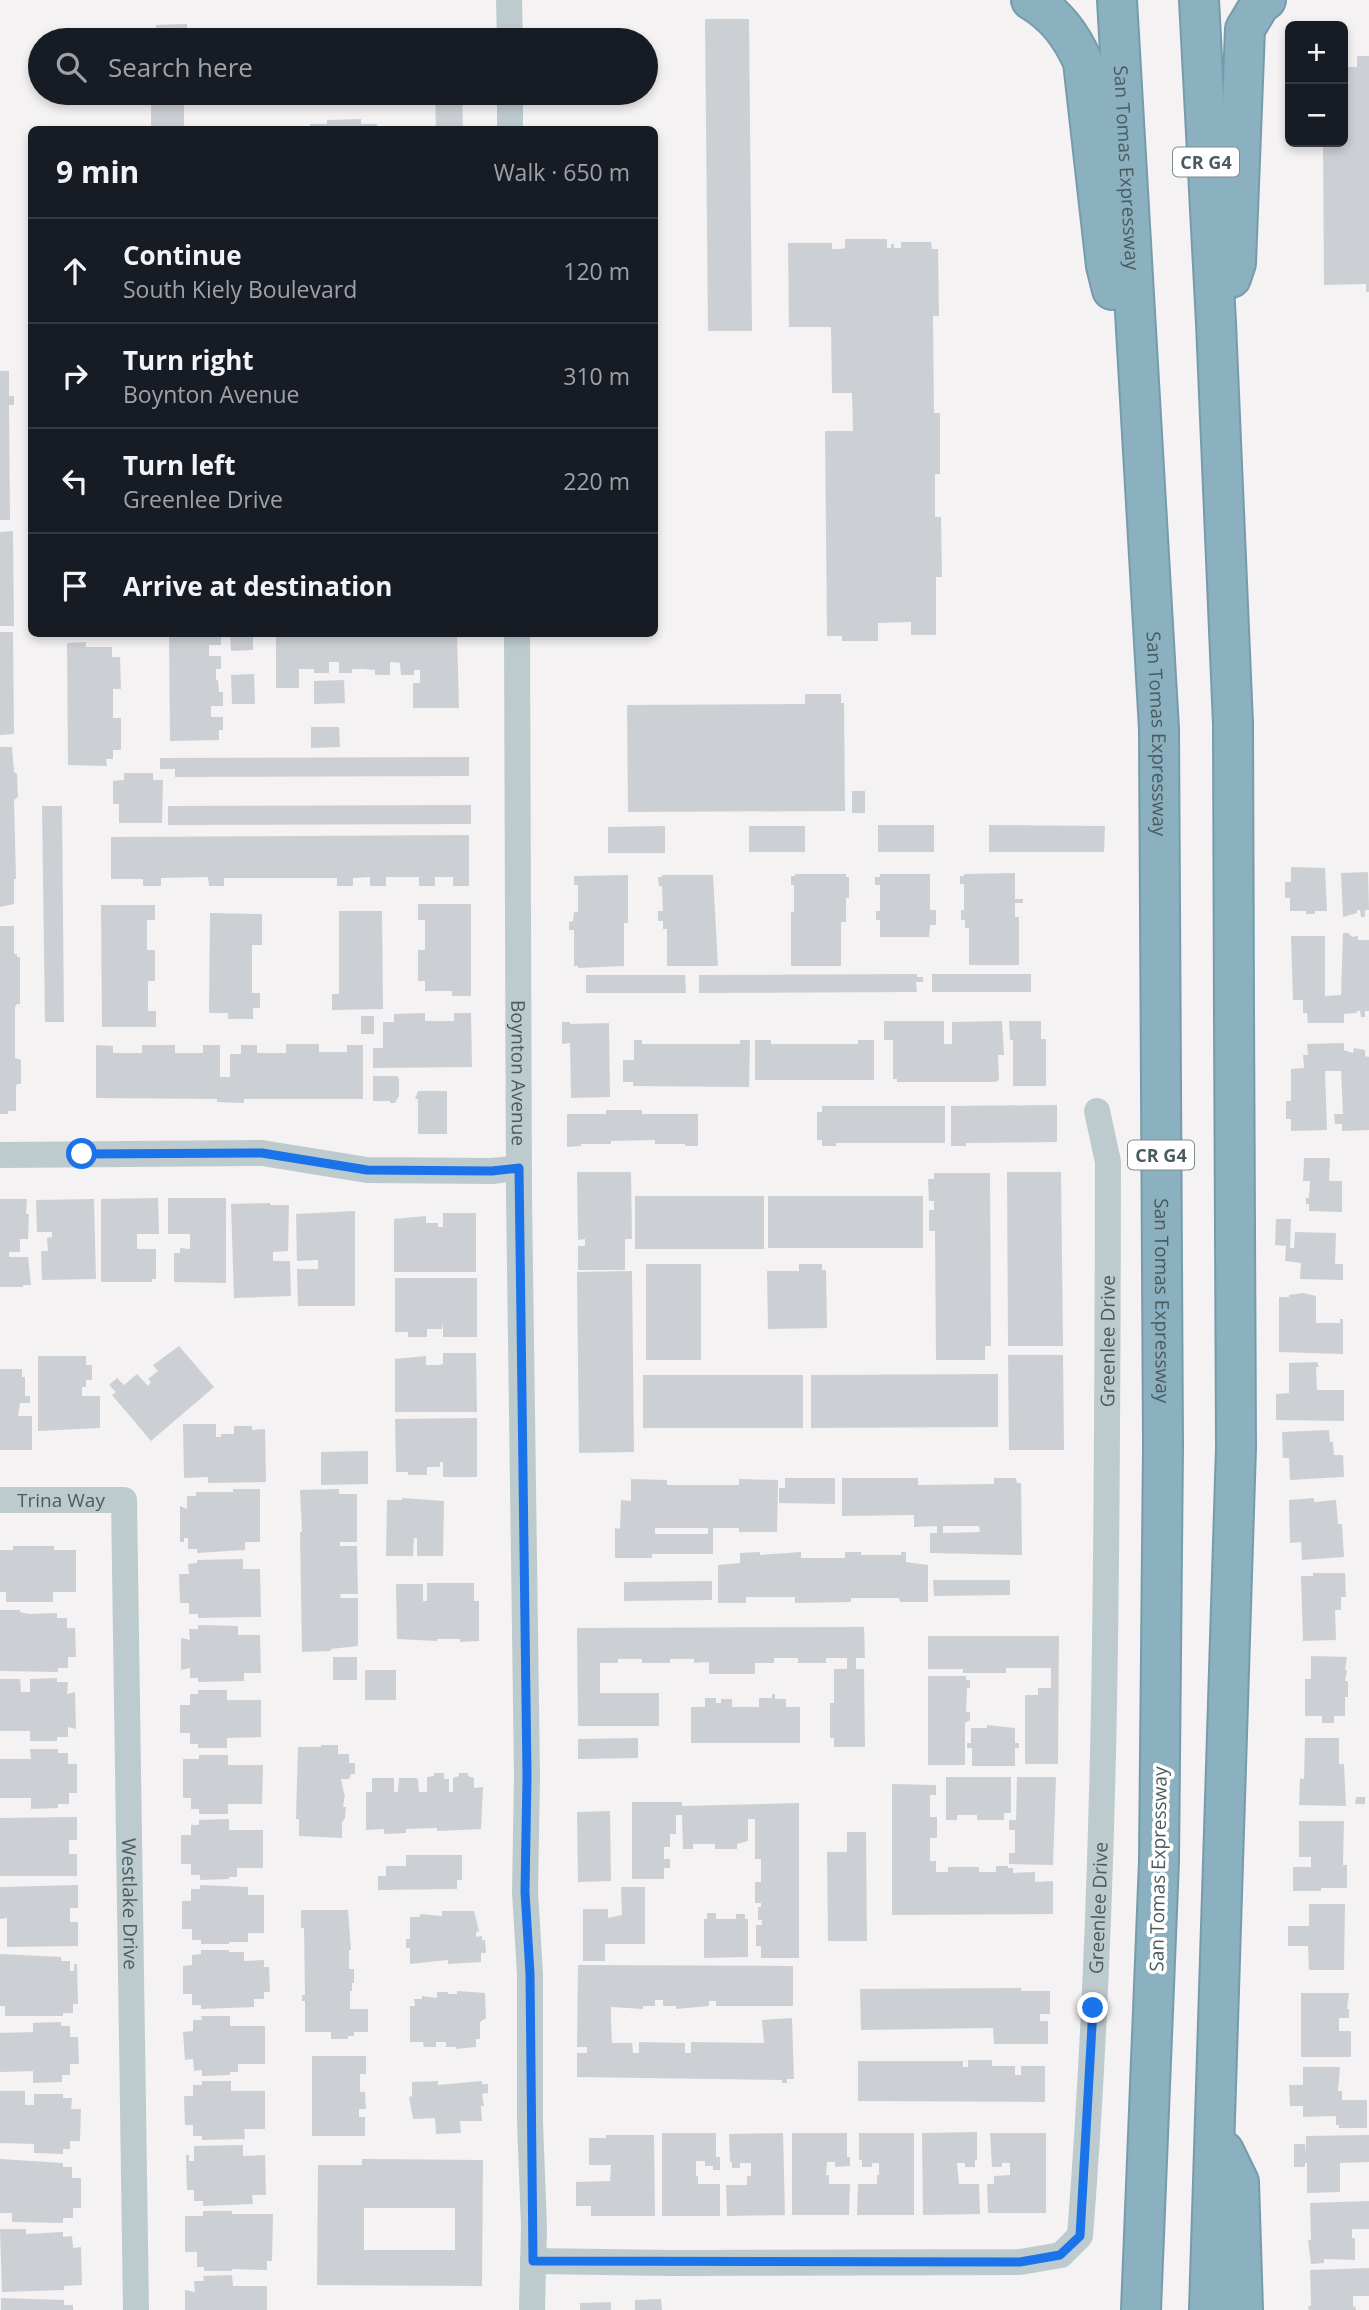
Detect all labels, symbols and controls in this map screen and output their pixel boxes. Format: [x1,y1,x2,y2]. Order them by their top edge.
map controls [1285,21,1348,147]
button: + [1285,21,1348,84]
search box [28,28,658,105]
icon: search [52,48,90,86]
text: Search here [108,49,253,85]
street label: San Tomas Expressway [1108,65,1146,271]
button: − [1285,84,1348,147]
road number: CR G4 [1173,148,1239,176]
text: 9 min [56,151,139,192]
text: Walk · 650 m [493,156,630,188]
text: Continue [123,237,242,273]
icon: ahead [56,252,94,290]
text: 120 m [563,255,630,287]
text: South Kiely Boulevard [123,273,357,305]
text: Turn right [123,342,254,378]
icon: right [56,357,94,395]
text: 310 m [563,360,630,392]
text: Boynton Avenue [123,378,300,410]
text: Turn left [123,447,235,483]
icon: left [56,462,94,500]
text: 220 m [563,465,630,497]
text: Greenlee Drive [123,483,283,515]
icon: arrive [56,567,94,605]
text: Arrive at destination [123,568,392,604]
street label: San Tomas Expressway [1140,631,1173,837]
street label: Boynton Avenue [505,1000,532,1146]
route start [66,1138,97,1169]
road number: CR G4 [1128,1140,1194,1170]
street label: San Tomas Expressway [1149,1198,1176,1404]
street label: Greenlee Drive [1094,1275,1121,1407]
street label: Trina Way [17,1487,105,1513]
street label: San Tomas Expressway [1143,1766,1173,1972]
street label: Westlake Drive [116,1838,144,1970]
street label: Greenlee Drive [1083,1842,1114,1975]
route end [1077,1992,1108,2023]

